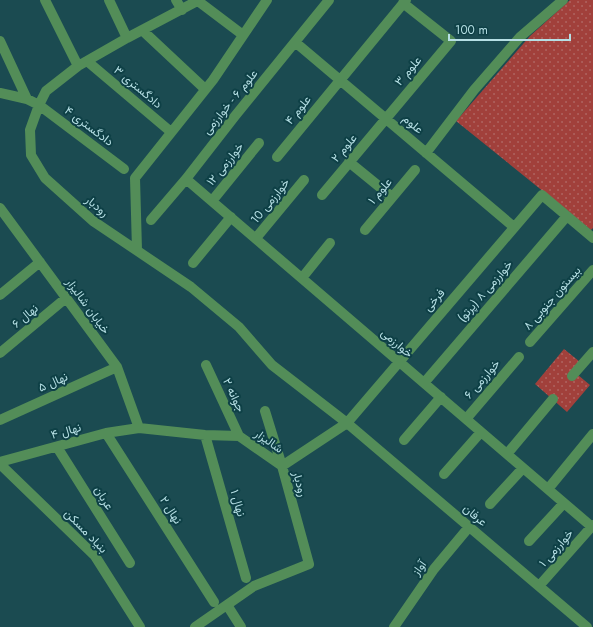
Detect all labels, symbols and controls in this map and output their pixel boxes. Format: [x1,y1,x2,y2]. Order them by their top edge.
scale bar [449,16,570,42]
text: 100 m [455,21,488,39]
street label: علوم ۳ [390,52,426,90]
street label: دادگستری ۳ [110,61,166,113]
street label: علوم ۶ - خوارزمی [198,65,262,139]
street label: علوم ۴ [281,92,315,128]
street label: دادگستری ۴ [61,102,118,151]
street label: علوم [399,110,427,138]
street label: علوم ۲ [327,130,361,166]
street label: خوارزمی ۱۲ [202,139,248,189]
street label: خوارزمی 10 [246,174,294,228]
street label: علوم ۱ [364,174,396,208]
street label: رودبار [81,190,113,221]
street label: خوارزمی ۸ (پرتو) [453,256,517,326]
street label: بیستون جنوبی ۸ [519,262,585,334]
street label: خیابان شالیزار [61,273,115,338]
street label: فرخی [419,285,449,315]
street label: نهال ۶ [8,300,42,332]
street label: خوارزمی [377,324,417,362]
street label: خوارزمی ۶ [460,355,504,403]
street label: نهال ۵ [35,367,71,397]
street label: جوانه ۲ [218,375,250,415]
street label: نهال ۴ [49,418,83,444]
street label: شالیزار [250,424,287,457]
street label: رودبار [288,468,312,499]
street label: عربان [90,482,118,514]
street label: نهال ۱ [226,487,250,519]
street label: نهال ۲ [155,492,187,528]
street label: عرفان [459,499,491,531]
street label: بنیاد مسکن [60,505,112,557]
street label: خوارزمی ۱ [535,525,577,571]
street label: آواز [407,556,431,580]

